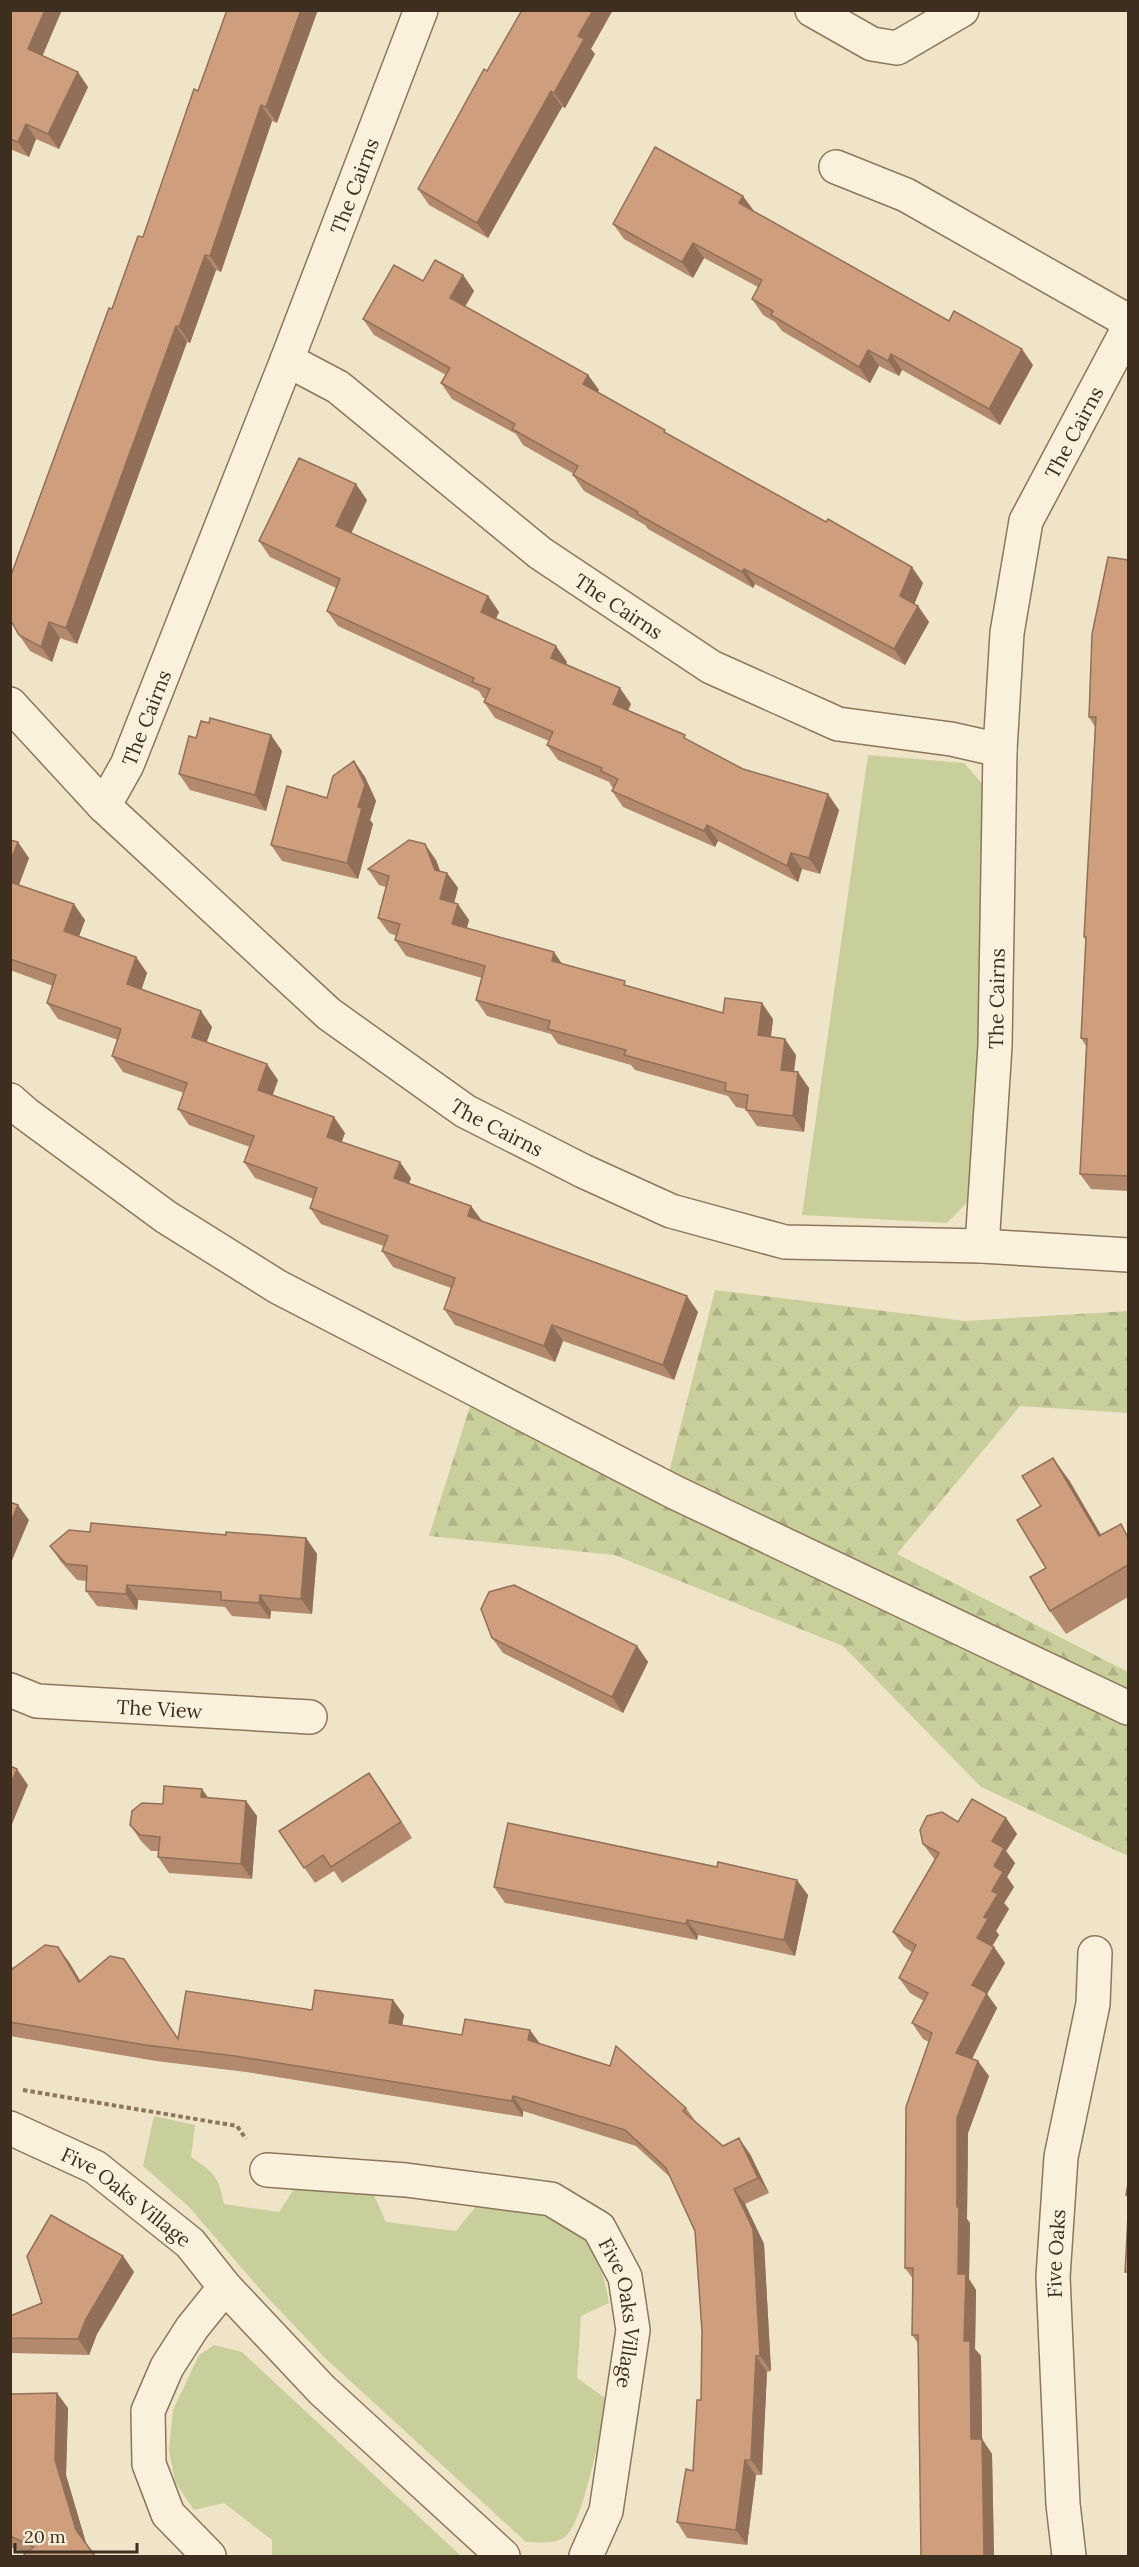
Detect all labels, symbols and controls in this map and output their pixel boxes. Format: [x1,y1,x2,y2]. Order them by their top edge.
street label: The Cairns [324,134,383,237]
street label: The Cairns [1039,382,1108,482]
street label: The Cairns [570,567,668,644]
street label: The Cairns [116,666,176,769]
street label: The Cairns [982,948,1009,1049]
street label: The Cairns [446,1092,548,1161]
street label: The View [116,1693,203,1723]
street label: Five Oaks Village [58,2141,197,2252]
street label: Five Oaks [1040,2208,1070,2299]
street label: Five Oaks Village [594,2233,646,2390]
scale bar [15,2516,136,2554]
text: 20 m [24,2525,66,2548]

